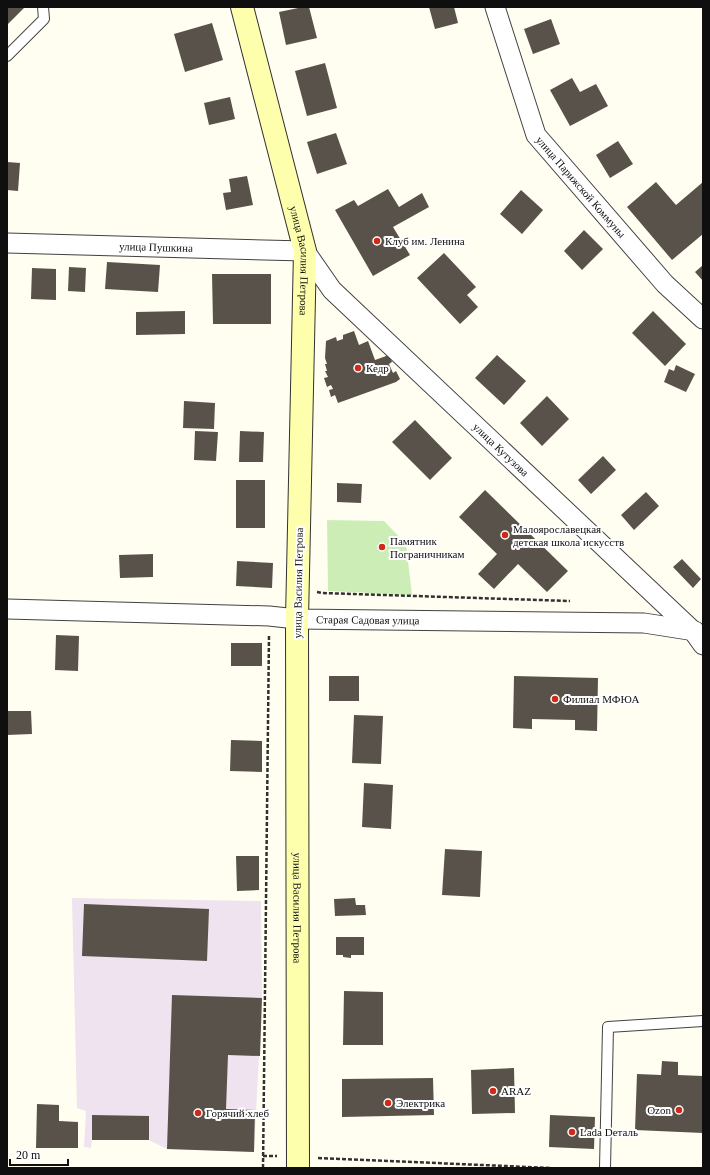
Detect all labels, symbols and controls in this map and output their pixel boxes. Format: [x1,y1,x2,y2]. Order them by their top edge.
street label: улица Парижской Коммуны [534,134,628,240]
street label: улица Василия Петрова [288,205,311,316]
place label: Клуб им. Ленина [385,235,465,247]
marker: Клуб им. Ленина [372,236,382,246]
street label: улица Пушкина [119,240,193,254]
place label: Кедр [366,362,389,374]
marker: Кедр [353,363,363,373]
street label: улица Кутузова [471,421,531,479]
place label: Малоярославецкая детская школа искусств [513,523,624,548]
street label: улица Василия Петрова [291,527,305,638]
marker: Малоярославецкая детская школа искусств [500,530,510,540]
place label: Памятник Пограничникам [390,535,464,560]
marker: Памятник Пограничникам [377,542,387,552]
street label: Старая Садовая улица [316,613,420,626]
place label: Филиал МФЮА [563,693,639,705]
marker: Филиал МФЮА [550,694,560,704]
street label: улица Василия Петрова [291,852,304,963]
place label: ARAZ [501,1085,531,1097]
marker: ARAZ [488,1086,498,1096]
place label: Электрика [396,1097,445,1109]
marker: Электрика [383,1098,393,1108]
place label: Ozon [647,1104,671,1116]
marker: Ozon [674,1105,684,1115]
place label: Горячий хлеб [206,1107,269,1119]
marker: Горячий хлеб [193,1108,203,1118]
place label: Lada Dеталь [580,1126,638,1138]
marker: Lada Dеталь [567,1127,577,1137]
scale bar [10,1141,68,1167]
text: 20 m [16,1148,41,1162]

